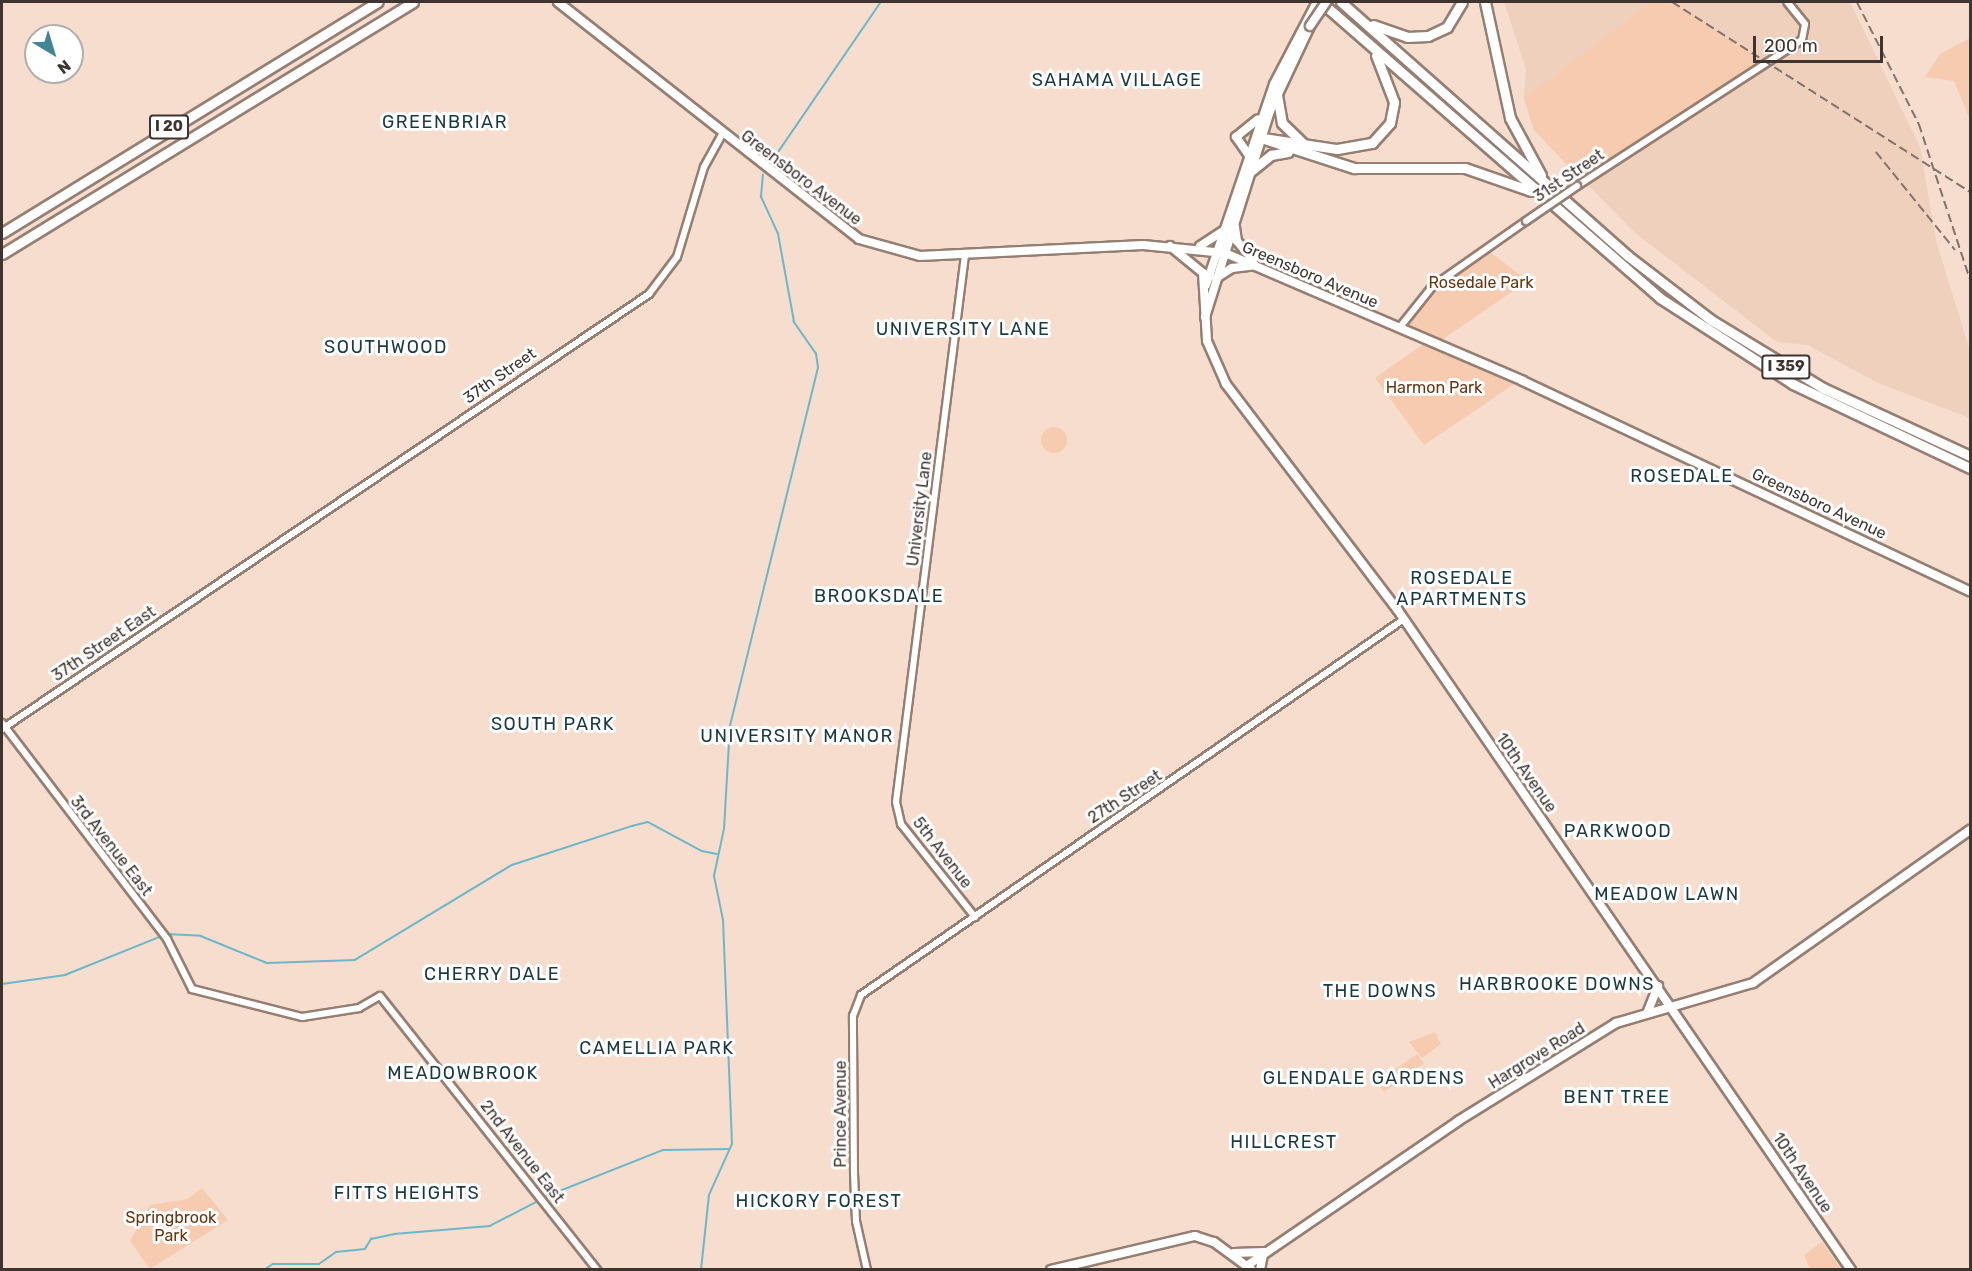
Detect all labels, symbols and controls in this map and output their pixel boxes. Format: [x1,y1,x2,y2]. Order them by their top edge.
north arrow [24,24,84,84]
scale bar [1756,24,1886,62]
text: 200 m [1764,35,1818,57]
text: N [54,56,75,78]
district label: SAHAMA VILLAGE [1031,69,1203,91]
district label: GREENBRIAR [382,111,508,133]
road number: I 20 [148,115,190,139]
street label: Greensboro Avenue [737,126,865,230]
street label: 31st Street [1530,145,1608,207]
street label: Greensboro Avenue [1239,238,1381,312]
park label: Rosedale Park [1428,273,1534,293]
district label: UNIVERSITY LANE [875,318,1051,340]
district label: SOUTHWOOD [324,336,448,358]
street label: 37th Street [460,344,540,408]
road number: I 359 [1760,355,1812,379]
park label: Harmon Park [1386,378,1482,398]
street label: University Lane [903,450,937,568]
street label: Greensboro Avenue [1749,464,1889,544]
district label: ROSEDALE [1630,465,1734,487]
district label: ROSEDALE APARTMENTS [1396,568,1528,610]
district label: BROOKSDALE [814,585,944,607]
street label: 37th Street East [49,602,159,686]
district label: SOUTH PARK [491,713,615,735]
district label: UNIVERSITY MANOR [700,725,894,747]
street label: 10th Avenue [1491,729,1561,817]
street label: 27th Street [1085,766,1165,828]
street label: 3rd Avenue East [66,792,156,900]
street label: 5th Avenue [908,813,976,893]
district label: PARKWOOD [1564,820,1672,842]
district label: MEADOW LAWN [1594,883,1740,905]
district label: CHERRY DALE [424,963,560,985]
district label: HARBROOKE DOWNS [1459,973,1655,995]
district label: THE DOWNS [1323,980,1437,1002]
street label: Hargrove Road [1485,1019,1589,1093]
district label: CAMELLIA PARK [579,1037,735,1059]
street label: Prince Avenue [831,1060,851,1168]
district label: MEADOWBROOK [387,1062,539,1084]
district label: GLENDALE GARDENS [1263,1067,1465,1089]
district label: BENT TREE [1563,1086,1671,1108]
street label: 2nd Avenue East [476,1097,568,1207]
street label: 10th Avenue [1768,1129,1836,1217]
district label: HILLCREST [1230,1131,1338,1153]
district label: FITTS HEIGHTS [334,1182,480,1204]
district label: HICKORY FOREST [735,1190,903,1212]
park label: Springbrook Park [126,1208,216,1246]

